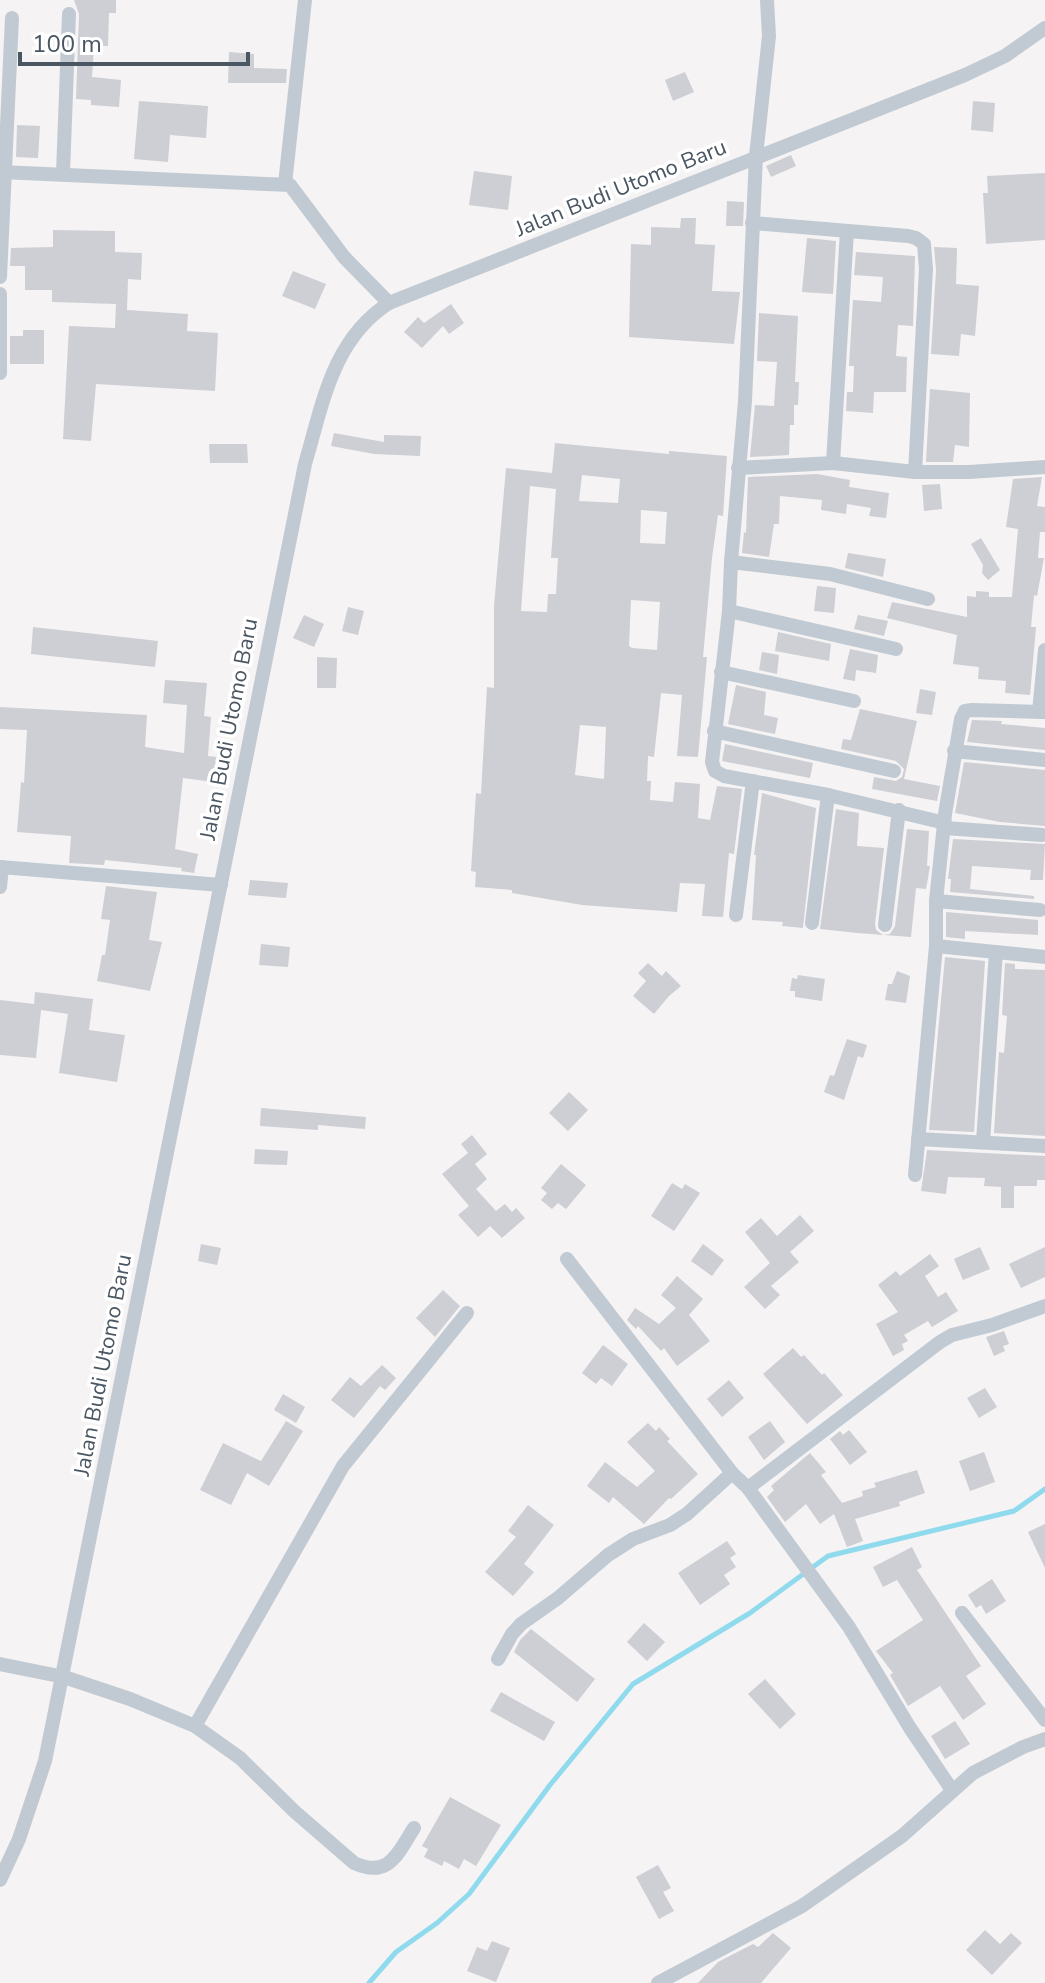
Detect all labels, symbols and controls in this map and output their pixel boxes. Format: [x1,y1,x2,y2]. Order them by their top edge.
scale bar [20,16,248,66]
text: 100 m [32,28,102,60]
street label: Jalan Budi Utomo Baru [510,132,731,244]
street label: Jalan Budi Utomo Baru [193,616,265,843]
street label: Jalan Budi Utomo Baru [67,1252,139,1479]

